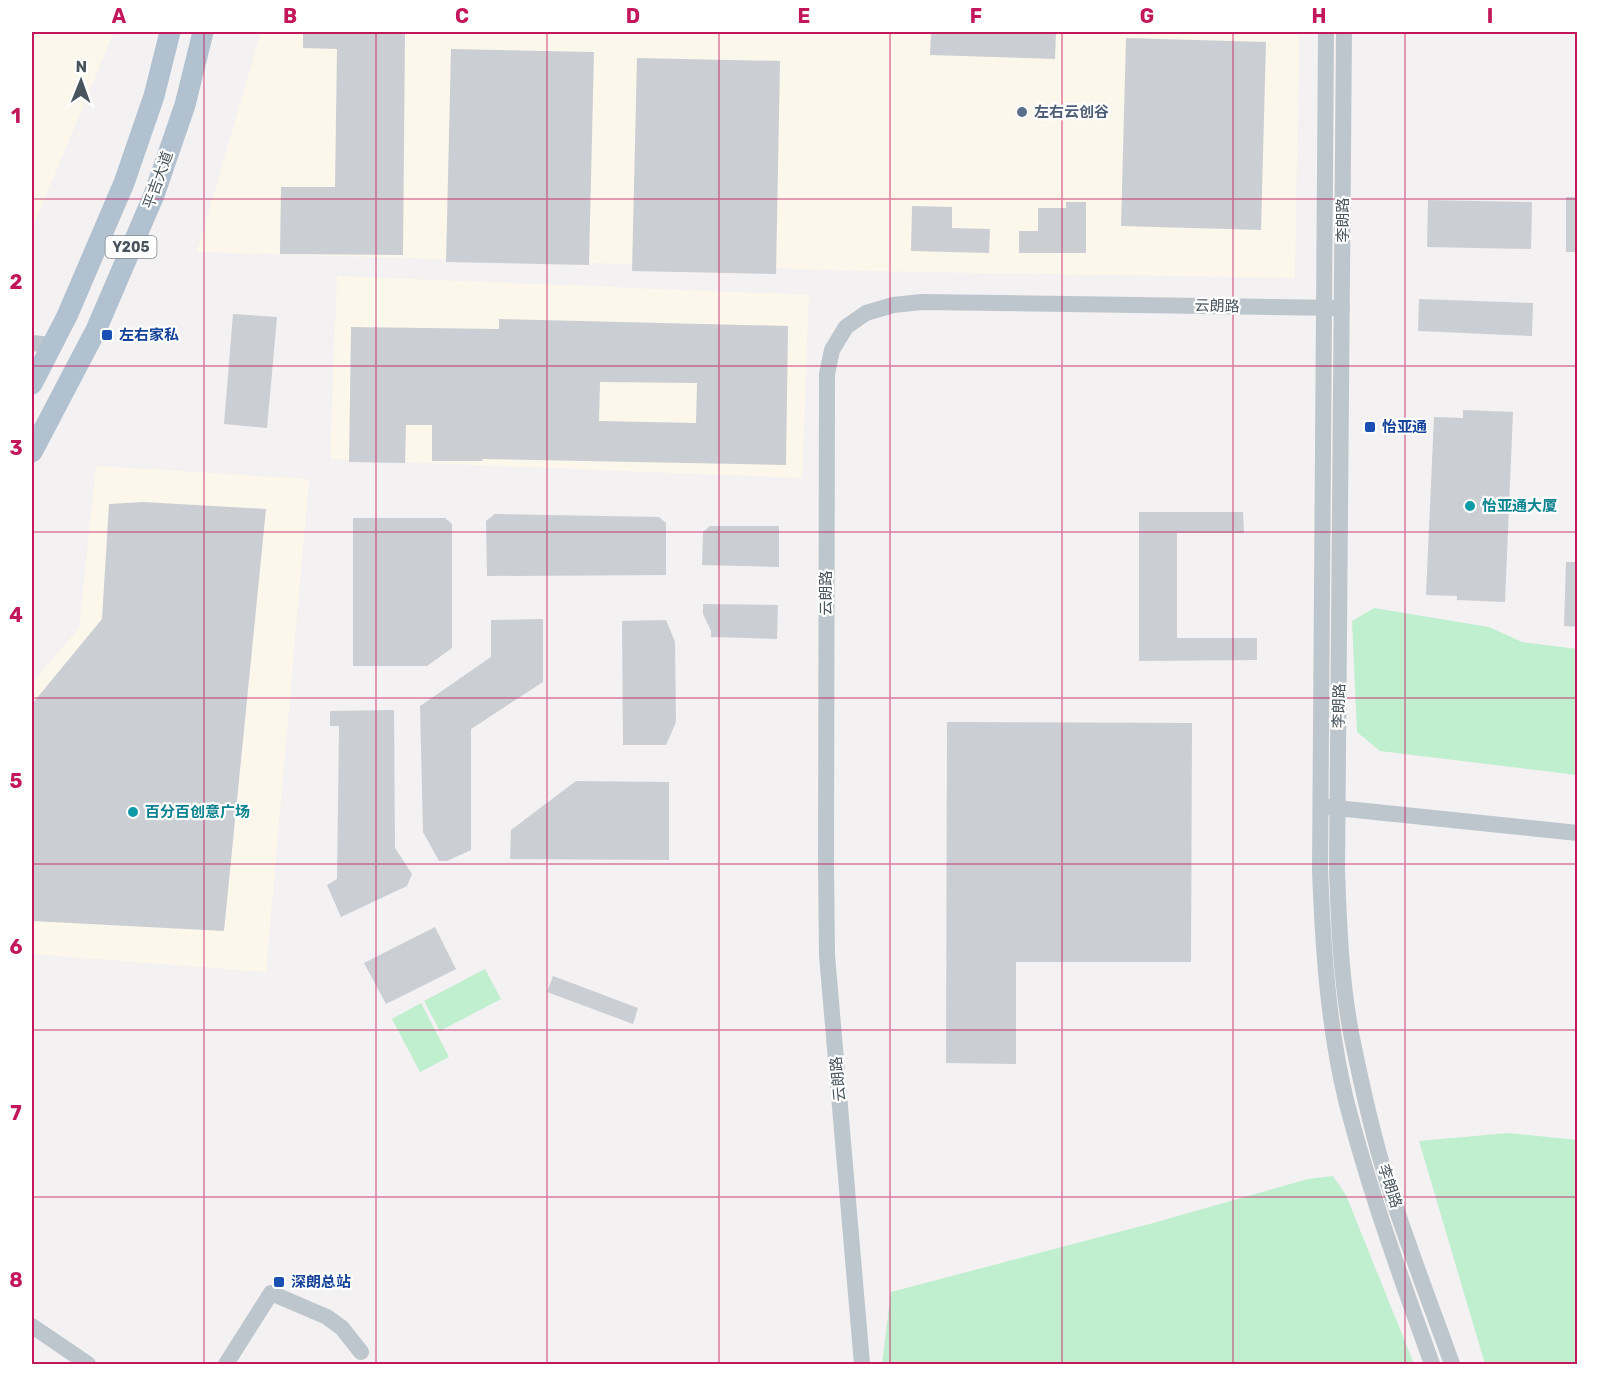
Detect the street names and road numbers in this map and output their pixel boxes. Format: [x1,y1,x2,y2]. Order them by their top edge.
street label: 平吉大道 [139,149,177,211]
street label: 李朗路 [1334,197,1352,243]
road number: Y205 [106,236,156,258]
street label: 云朗路 [1194,297,1240,315]
street label: 云朗路 [817,570,835,616]
street label: 李朗路 [1330,683,1348,729]
street label: 云朗路 [827,1056,849,1102]
street label: 李朗路 [1374,1162,1406,1210]

